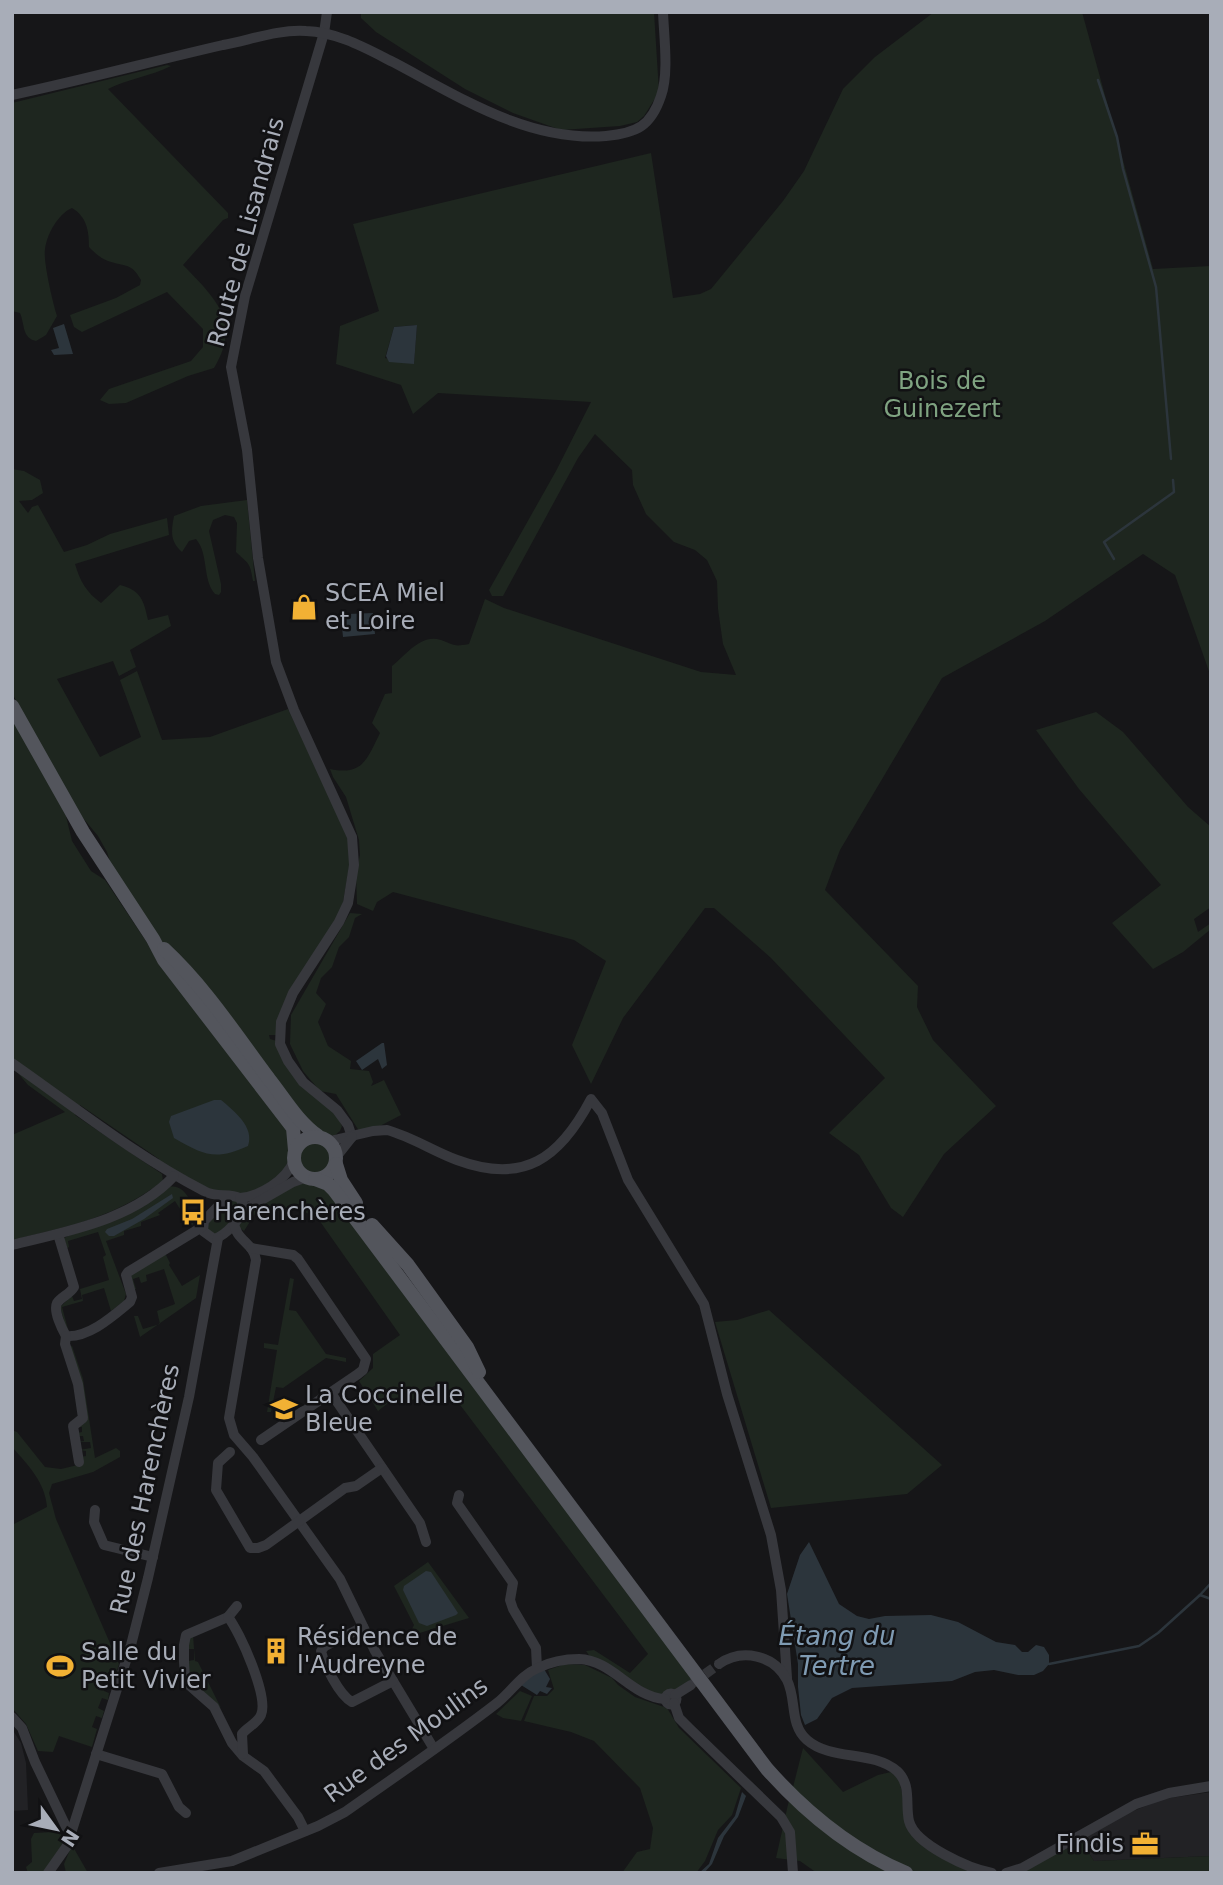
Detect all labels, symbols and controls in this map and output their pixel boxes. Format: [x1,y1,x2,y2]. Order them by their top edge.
street label: Route de Lisandrais [202,114,290,350]
park label: Bois de Guinezert [883,367,1001,423]
place label: SCEA Miel et Loire [325,579,445,635]
shop icon: SCEA Miel et Loire [289,592,319,622]
bus stop icon: Harenchères [178,1197,208,1227]
place label: Harenchères [214,1198,366,1226]
street label: Rue des Harenchères [105,1361,185,1617]
place label: La Coccinelle Bleue [305,1381,463,1437]
school or university icon: La Coccinelle Bleue [269,1394,299,1424]
water label: Étang du Tertre [779,1620,895,1681]
place label: Résidence de l'Audreyne [297,1623,457,1679]
building icon: Résidence de l'Audreyne [261,1636,291,1666]
place label: Salle du Petit Vivier [81,1638,211,1694]
sports icon: Salle du Petit Vivier [45,1651,75,1681]
street label: Rue des Moulins [319,1671,493,1809]
north arrow [21,1794,91,1864]
text: N [57,1826,84,1851]
office icon: Findis [1130,1829,1160,1859]
place label: Findis [1056,1830,1124,1858]

